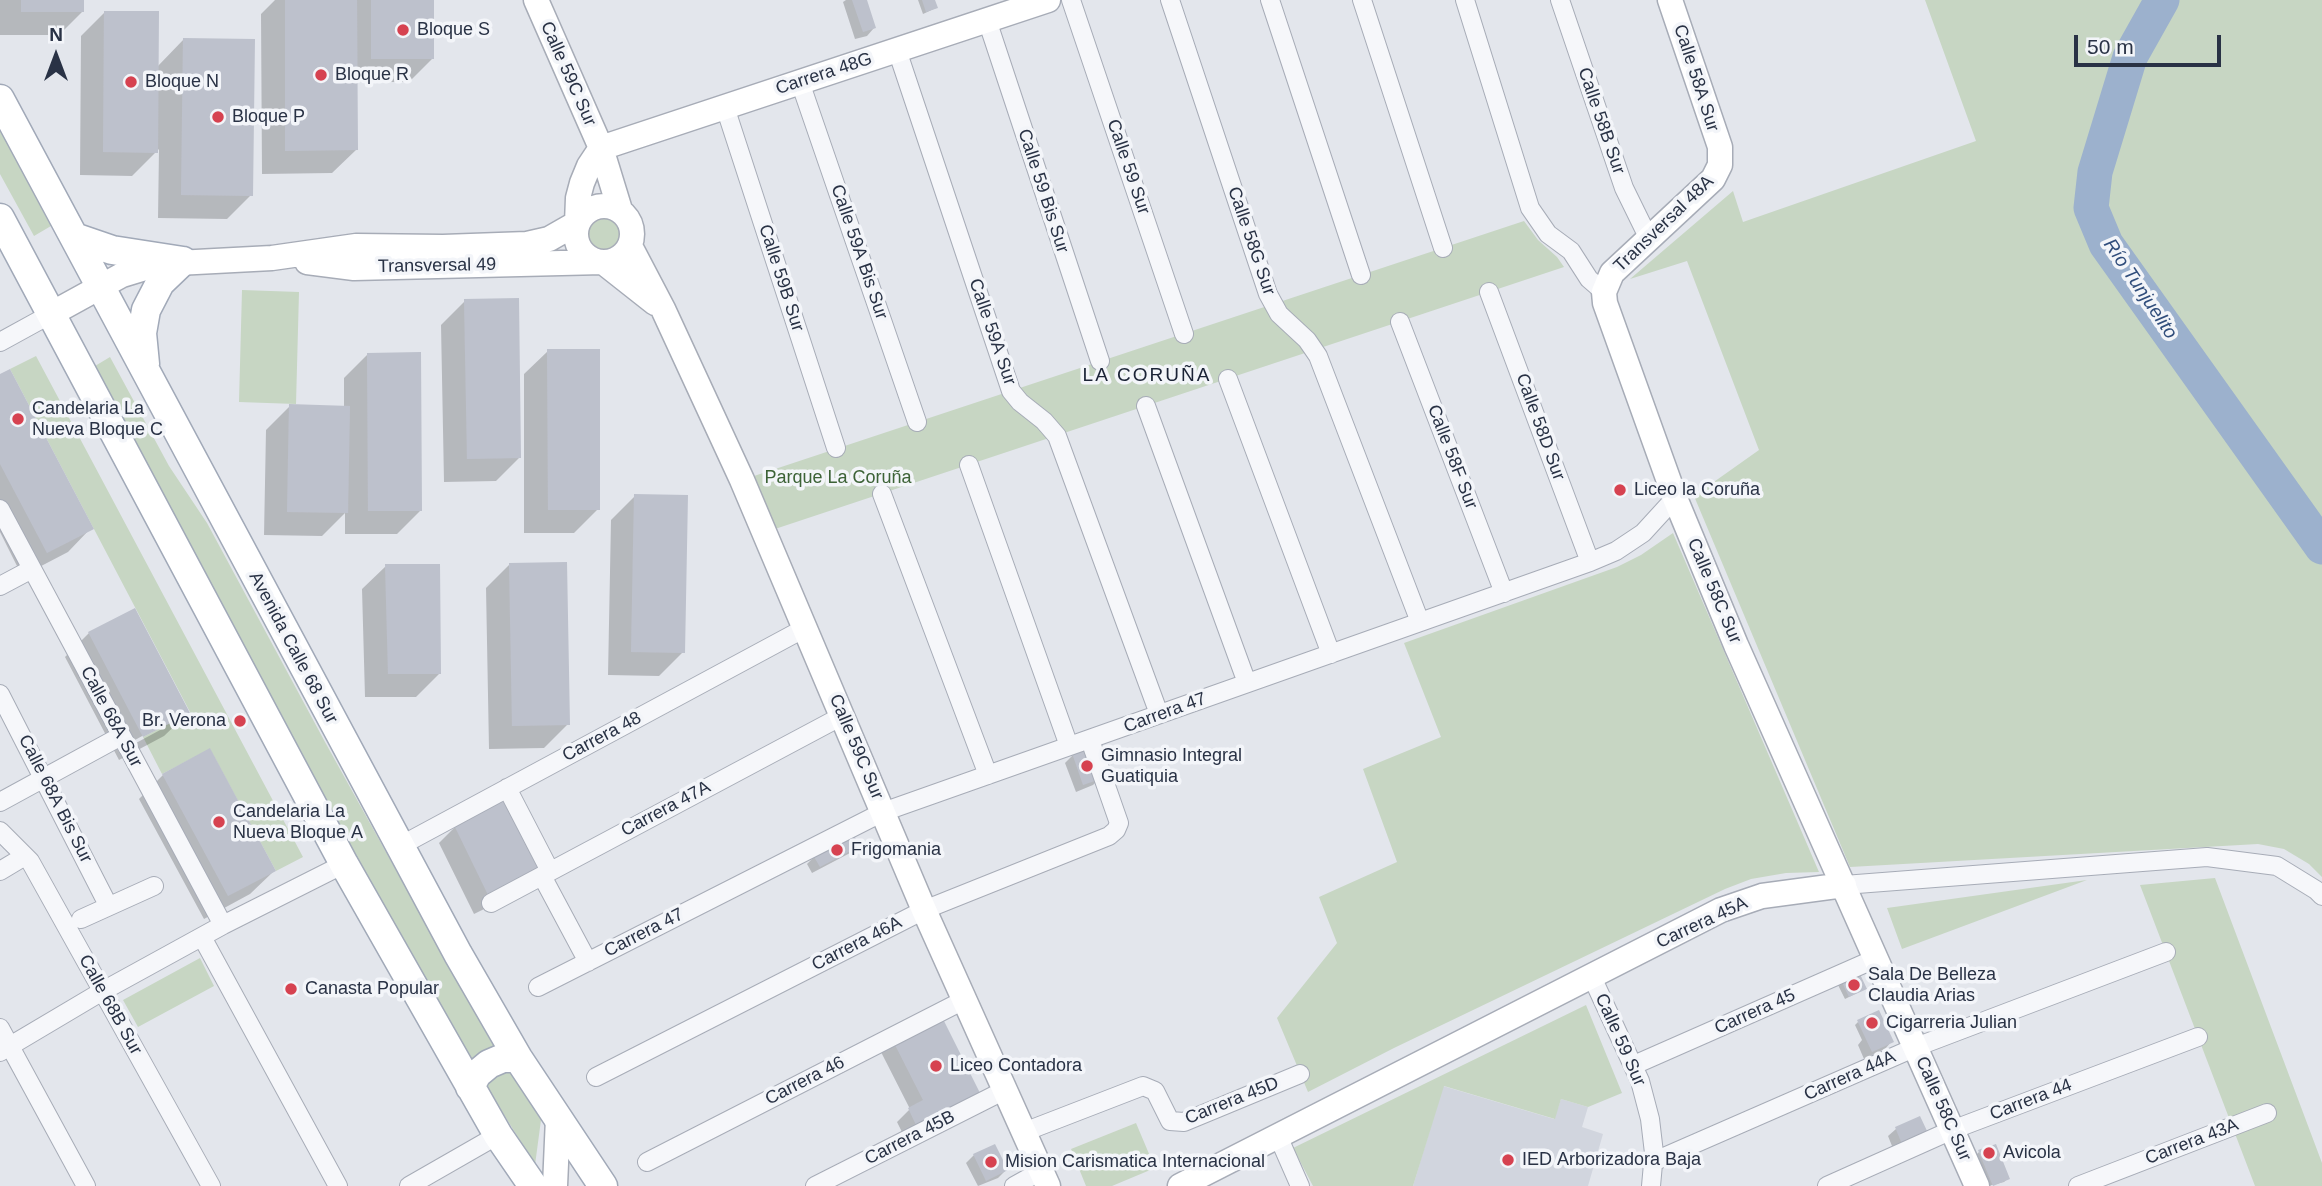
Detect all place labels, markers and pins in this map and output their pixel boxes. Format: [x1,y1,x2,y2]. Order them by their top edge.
place label: Bloque S [417,19,490,41]
marker: Bloque S [395,22,411,38]
place label: Bloque R [335,64,409,86]
marker: Bloque R [313,67,329,83]
place label: Bloque N [145,71,219,93]
marker: Bloque N [123,74,139,90]
place label: Bloque P [232,106,305,128]
marker: Bloque P [210,109,226,125]
place label: Candelaria La Nueva Bloque C [32,398,163,440]
marker: Candelaria La Nueva Bloque C [10,411,26,427]
place label: Liceo la Coruña [1634,479,1760,501]
marker: Liceo la Coruña [1612,482,1628,498]
place label: Br. Verona [142,710,226,732]
marker: Br. Verona [232,713,248,729]
place label: Gimnasio Integral Guatiquia [1101,745,1242,788]
marker: Gimnasio Integral Guatiquia [1079,758,1095,774]
place label: Candelaria La Nueva Bloque A [233,801,363,844]
marker: Candelaria La Nueva Bloque A [211,814,227,830]
place label: Frigomania [851,839,941,861]
marker: Frigomania [829,842,845,858]
place label: Sala De Belleza Claudia Arias [1868,964,1996,1006]
marker: Sala De Belleza Claudia Arias [1846,977,1862,993]
place label: Canasta Popular [305,978,439,1000]
marker: Canasta Popular [283,981,299,997]
place label: Cigarreria Julian [1886,1012,2017,1034]
marker: Cigarreria Julian [1864,1015,1880,1031]
place label: Liceo Contadora [950,1055,1082,1077]
marker: Liceo Contadora [928,1058,944,1074]
place label: Avicola [2003,1142,2061,1164]
marker: Avicola [1981,1145,1997,1161]
place label: IED Arborizadora Baja [1522,1149,1701,1171]
place label: Mision Carismatica Internacional [1005,1151,1265,1173]
marker: IED Arborizadora Baja [1500,1152,1516,1168]
marker: Mision Carismatica Internacional [983,1154,999,1170]

